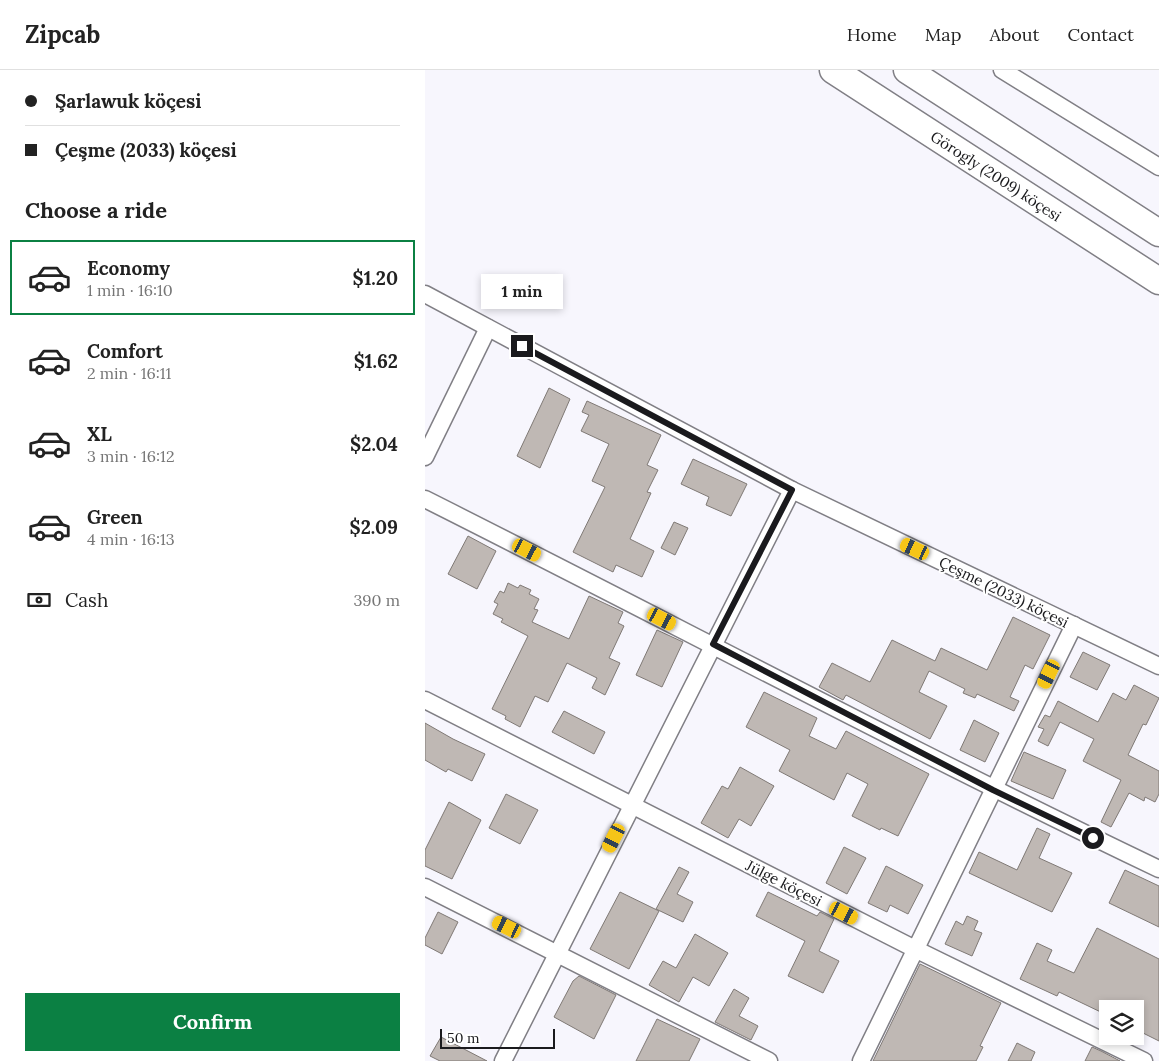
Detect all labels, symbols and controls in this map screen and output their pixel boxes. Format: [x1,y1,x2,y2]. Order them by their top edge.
text: Zipcab [25,19,100,50]
text: Home [847,23,897,46]
text: Map [925,23,961,46]
text: About [989,23,1039,46]
text: Contact [1067,23,1134,46]
text: Şarlawuk köçesi [55,89,201,113]
street label: Görogly (2009) köçesi [927,127,1065,226]
text: Çeşme (2033) köçesi [55,138,237,162]
text: Choose a ride [25,196,167,224]
icon: car [27,255,72,300]
text: Economy [87,256,170,280]
text: $1.20 [352,266,398,290]
callout: 1 min [481,274,563,308]
text: 1 min · 16:10 [87,280,173,300]
text: 1 min [502,281,542,301]
route end [511,335,533,357]
icon: car [27,338,72,383]
text: Comfort [87,339,163,363]
text: $1.62 [354,349,398,373]
text: 2 min · 16:11 [87,363,171,383]
icon: car [27,421,72,466]
text: XL [87,422,112,446]
text: $2.04 [350,432,398,456]
text: 3 min · 16:12 [87,446,175,466]
icon: car [27,504,72,549]
text: Green [87,505,143,529]
text: $2.09 [350,515,398,539]
text: 4 min · 16:13 [87,529,175,549]
car [898,536,931,562]
car [510,537,543,563]
street label: Çeşme (2033) köçesi [936,552,1072,633]
icon: cash [25,586,53,614]
text: Cash [65,588,108,612]
text: 390 m [353,590,400,610]
car [645,606,678,632]
car [1035,657,1062,691]
car [600,821,627,855]
route start [1082,827,1104,849]
street label: Jülge köçesi [742,855,825,910]
car [827,900,860,926]
car [490,914,523,940]
button: Confirm [25,993,400,1051]
map controls [1099,1000,1144,1045]
button: layers [1099,1000,1144,1045]
scale bar [440,1026,555,1049]
text: 50 m [447,1029,480,1047]

